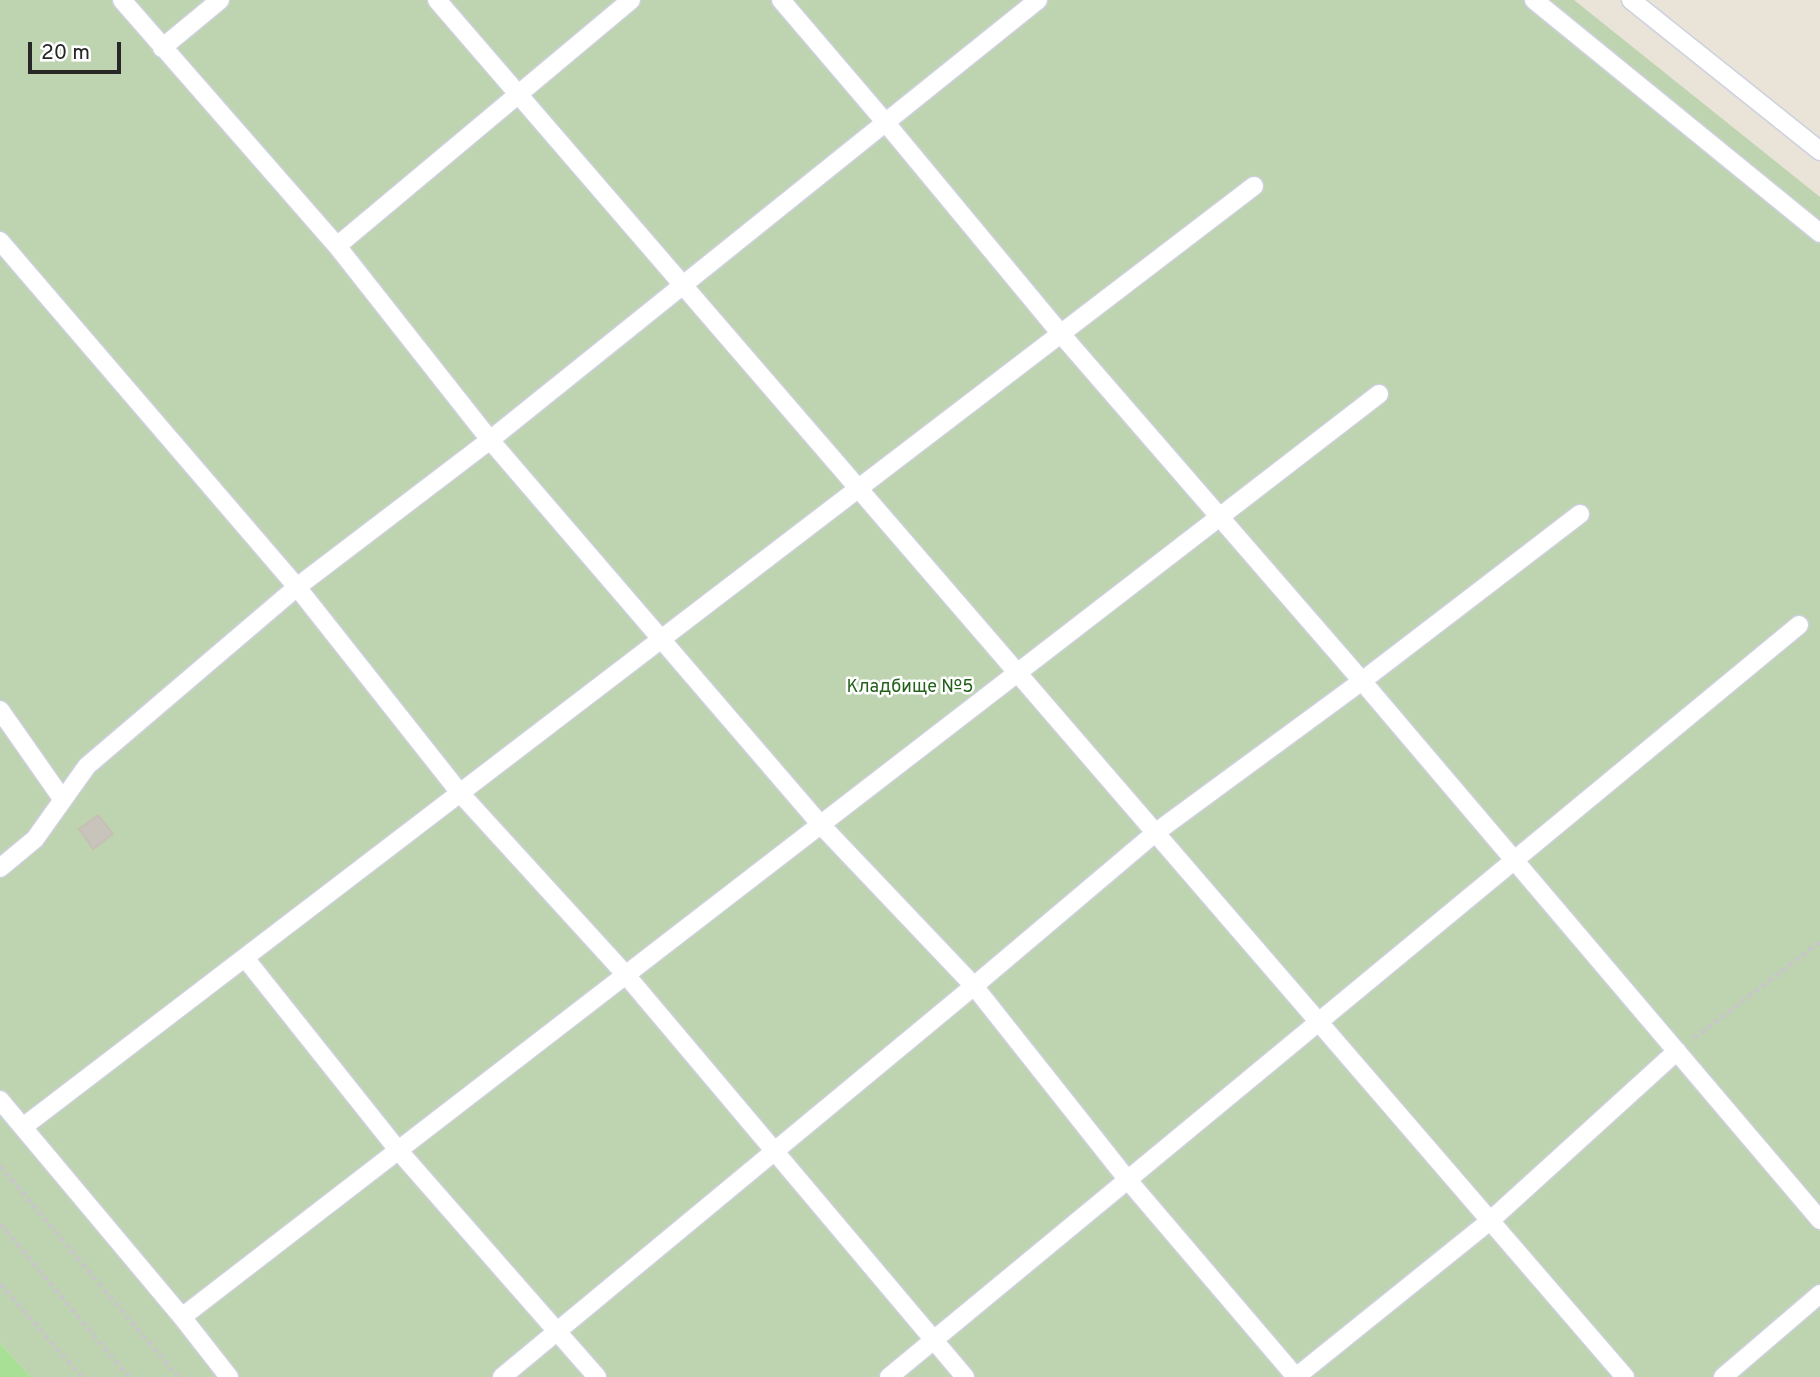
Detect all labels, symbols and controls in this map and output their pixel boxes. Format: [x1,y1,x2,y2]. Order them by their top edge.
scale bar [32,28,124,72]
text: 20 m [41,40,90,67]
park label: Кладбище №5 [847,677,973,699]

